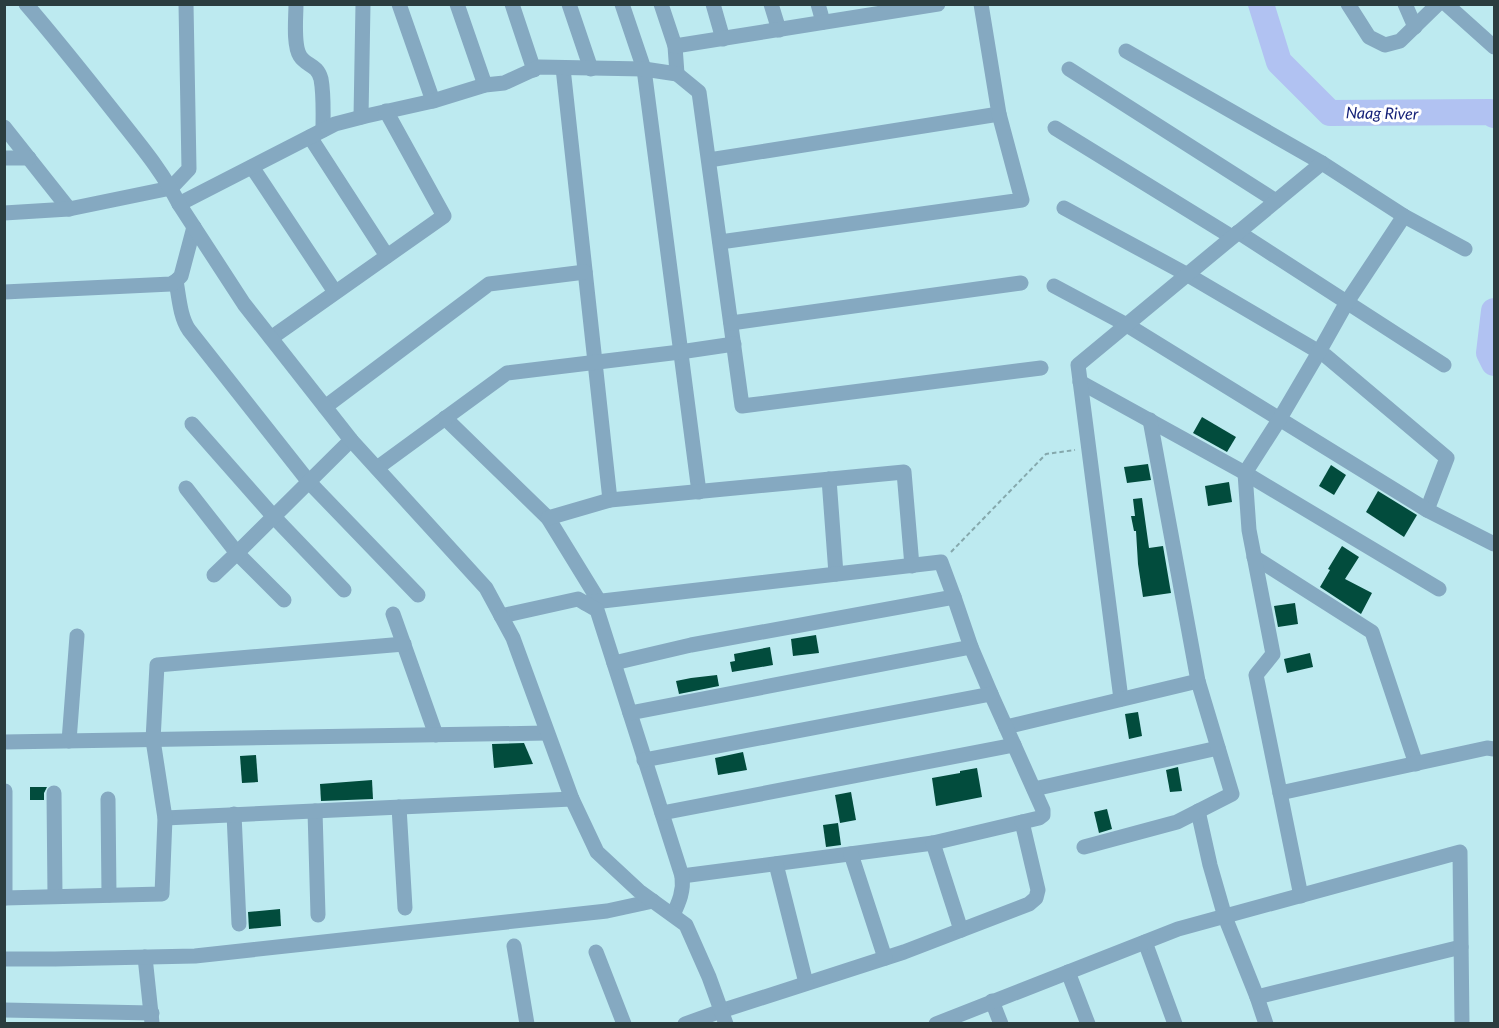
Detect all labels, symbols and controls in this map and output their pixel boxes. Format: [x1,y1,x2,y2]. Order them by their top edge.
water label: Naag River [1346,102,1419,123]

